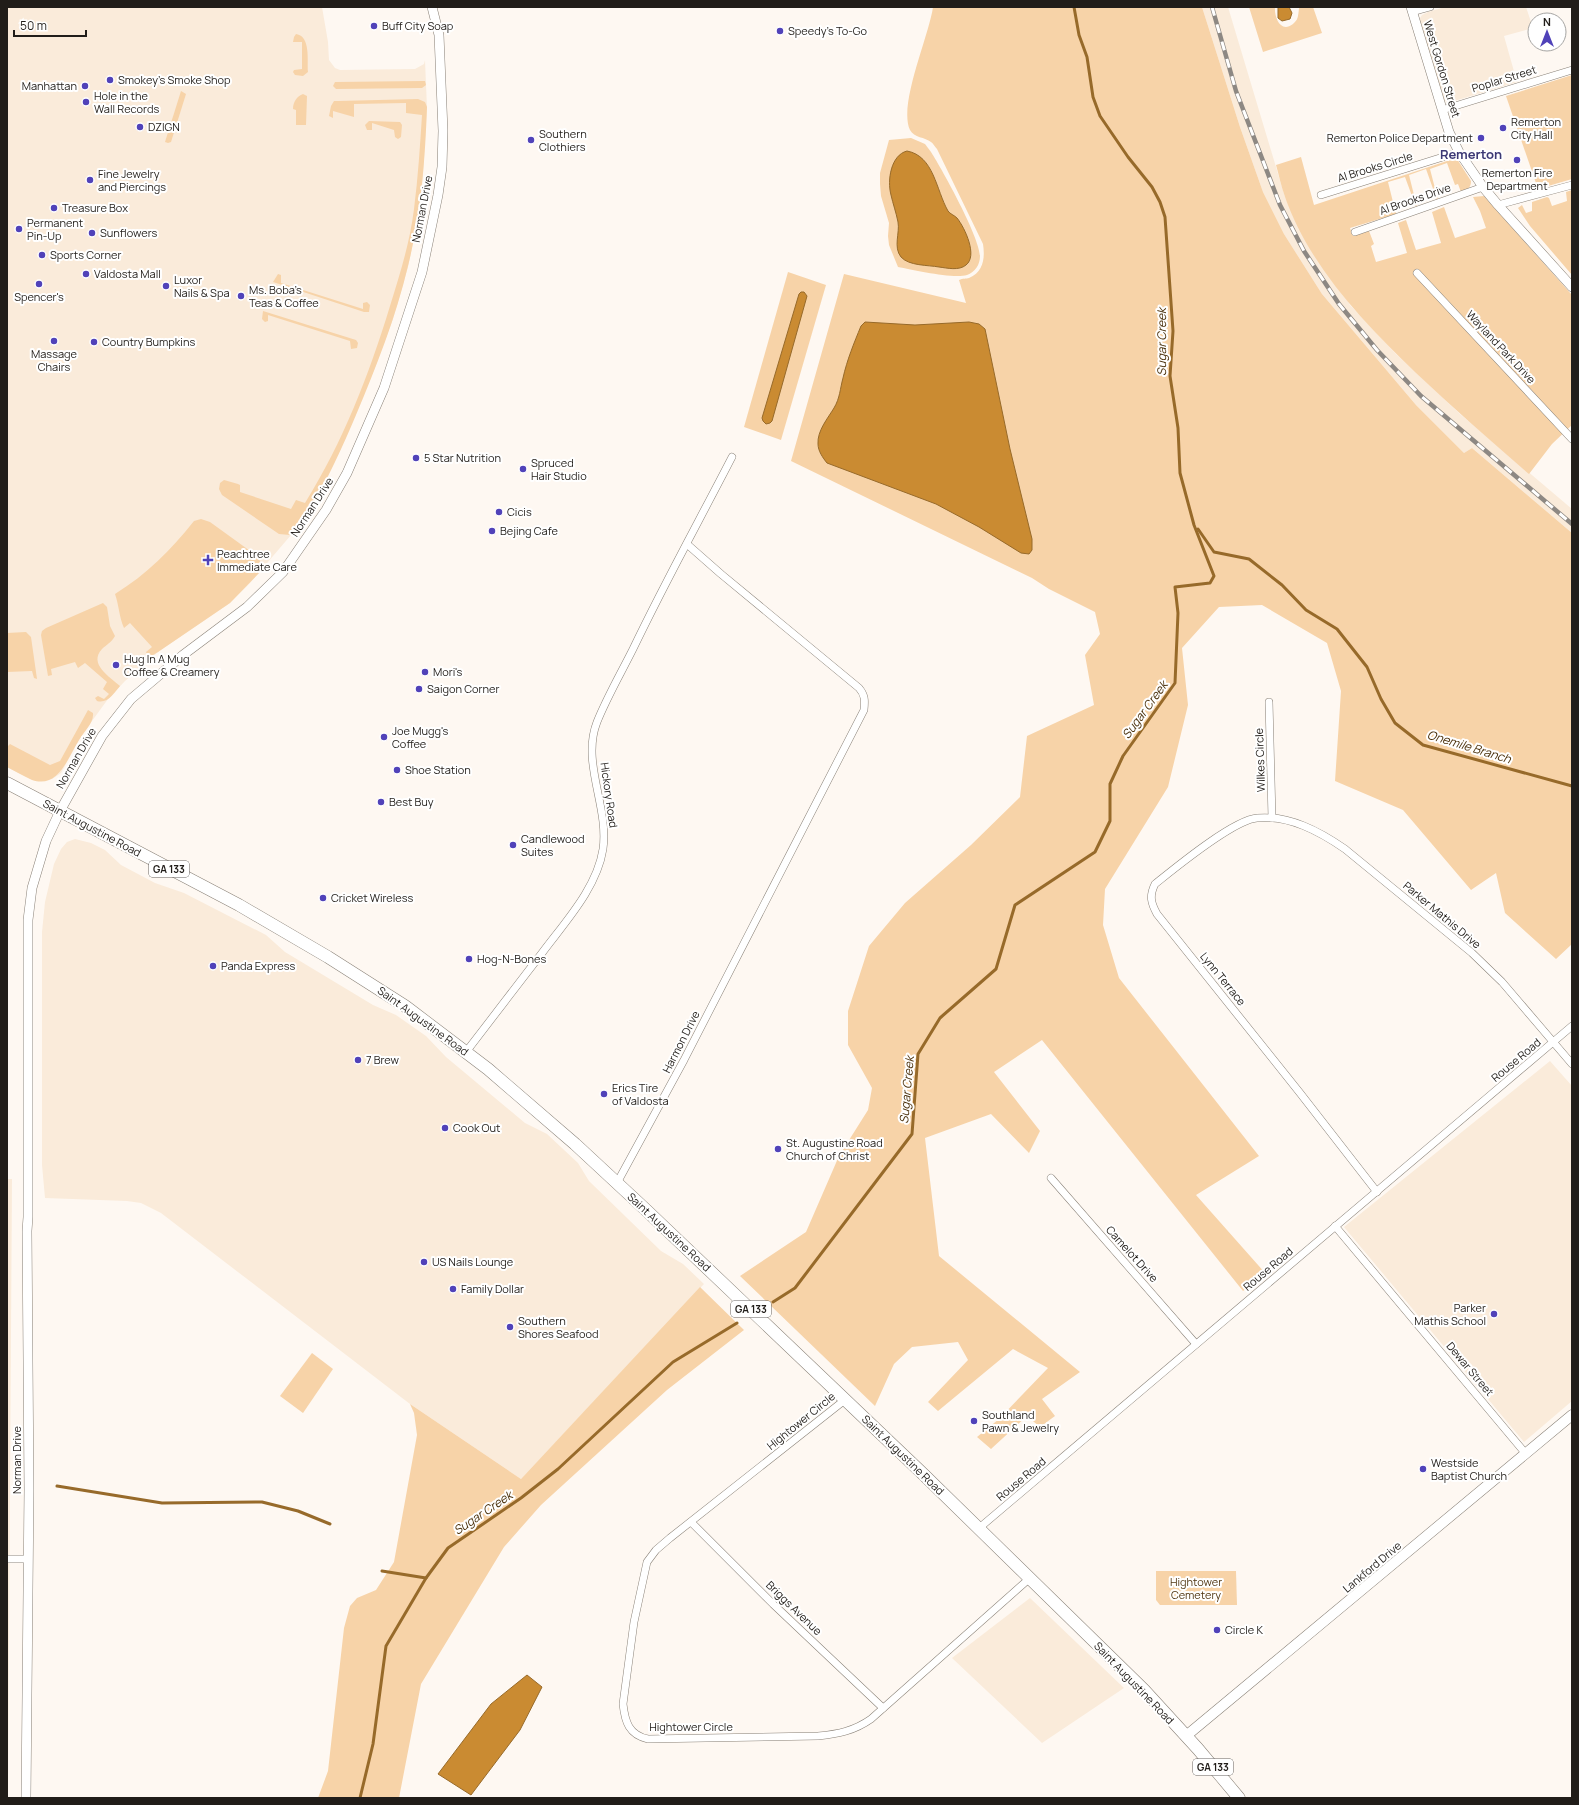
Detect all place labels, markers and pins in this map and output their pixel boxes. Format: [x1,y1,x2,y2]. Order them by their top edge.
place label: Buff City Soap [382,18,454,33]
marker: Buff City Soap [369,21,379,31]
place label: Speedy's To-Go [788,23,868,38]
marker: Speedy's To-Go [775,26,785,36]
place label: Smokey’s Smoke Shop [118,72,231,87]
marker: Smokey’s Smoke Shop [105,75,115,85]
place label: Manhattan [22,78,77,93]
marker: Manhattan [80,81,90,91]
place label: Hole in the Wall Records [94,88,159,116]
marker: Hole in the Wall Records [81,97,91,107]
place label: Remerton City Hall [1511,114,1561,142]
place label: DZIGN [148,119,180,134]
marker: DZIGN [135,122,145,132]
marker: Remerton City Hall [1498,123,1508,133]
place label: Southern Clothiers [539,126,587,154]
place label: Remerton Police Department [1327,130,1473,145]
marker: Remerton Police Department [1476,133,1486,143]
marker: Southern Clothiers [526,135,536,145]
marker: Remerton Fire Department [1512,155,1522,165]
place label: Remerton Fire Department [1482,165,1553,193]
place label: Fine Jewelry and Piercings [98,166,166,194]
marker: Fine Jewelry and Piercings [85,175,95,185]
place label: Treasure Box [62,200,128,215]
marker: Treasure Box [49,203,59,213]
place label: Permanent Pin-Up [27,215,83,243]
marker: Permanent Pin-Up [14,224,24,234]
place label: Sunflowers [100,225,157,240]
marker: Sunflowers [87,228,97,238]
place label: Sports Corner [50,247,121,262]
marker: Sports Corner [37,250,47,260]
place label: Valdosta Mall [94,266,161,281]
marker: Valdosta Mall [81,269,91,279]
place label: Luxor Nails & Spa [174,272,230,300]
marker: Spencer's [34,279,44,289]
marker: Luxor Nails & Spa [161,281,171,291]
place label: Ms. Boba’s Teas & Coffee [249,282,319,310]
place label: Spencer's [14,289,64,304]
marker: Ms. Boba’s Teas & Coffee [236,291,246,301]
place label: Country Bumpkins [102,334,195,349]
marker: Massage Chairs [49,336,59,346]
marker: Country Bumpkins [89,337,99,347]
place label: Massage Chairs [31,346,78,374]
place label: 5 Star Nutrition [424,450,501,465]
marker: 5 Star Nutrition [411,453,421,463]
place label: Spruced Hair Studio [531,455,587,483]
marker: Spruced Hair Studio [518,464,528,474]
place label: Cicis [507,504,532,519]
marker: Cicis [494,507,504,517]
place label: Bejing Cafe [500,523,558,538]
marker: Bejing Cafe [487,526,497,536]
place label: Peachtree Immediate Care [217,546,297,574]
marker: Peachtree Immediate Care [202,554,214,566]
place label: Hug In A Mug Coffee & Creamery [124,651,220,679]
marker: Hug In A Mug Coffee & Creamery [111,660,121,670]
place label: Mori's [433,664,462,679]
marker: Mori's [420,667,430,677]
place label: Saigon Corner [427,681,499,696]
marker: Saigon Corner [414,684,424,694]
place label: Joe Mugg's Coffee [392,723,449,751]
marker: Joe Mugg's Coffee [379,732,389,742]
place label: Shoe Station [405,762,471,777]
marker: Shoe Station [392,765,402,775]
place label: Best Buy [389,794,434,809]
marker: Best Buy [376,797,386,807]
place label: Candlewood Suites [521,831,585,859]
marker: Candlewood Suites [508,840,518,850]
place label: Cricket Wireless [331,890,414,905]
marker: Cricket Wireless [318,893,328,903]
place label: Hog-N-Bones [477,951,546,966]
marker: Hog-N-Bones [464,954,474,964]
place label: Panda Express [221,958,295,973]
marker: Panda Express [208,961,218,971]
place label: 7 Brew [366,1052,400,1067]
marker: 7 Brew [353,1055,363,1065]
place label: Erics Tire of Valdosta [612,1080,669,1108]
marker: Erics Tire of Valdosta [599,1089,609,1099]
place label: Cook Out [453,1120,500,1135]
marker: Cook Out [440,1123,450,1133]
place label: St. Augustine Road Church of Christ [786,1135,883,1163]
marker: St. Augustine Road Church of Christ [773,1144,783,1154]
place label: US Nails Lounge [432,1254,514,1269]
marker: US Nails Lounge [419,1257,429,1267]
place label: Family Dollar [461,1281,524,1296]
marker: Family Dollar [448,1284,458,1294]
place label: Parker Mathis School [1414,1300,1486,1328]
marker: Parker Mathis School [1489,1309,1499,1319]
place label: Southern Shores Seafood [518,1313,599,1341]
marker: Southern Shores Seafood [505,1322,515,1332]
place label: Southland Pawn & Jewelry [982,1407,1059,1435]
marker: Southland Pawn & Jewelry [969,1416,979,1426]
place label: Westside Baptist Church [1431,1455,1507,1483]
marker: Westside Baptist Church [1418,1464,1428,1474]
place label: Circle K [1225,1622,1263,1637]
marker: Circle K [1212,1625,1222,1635]

